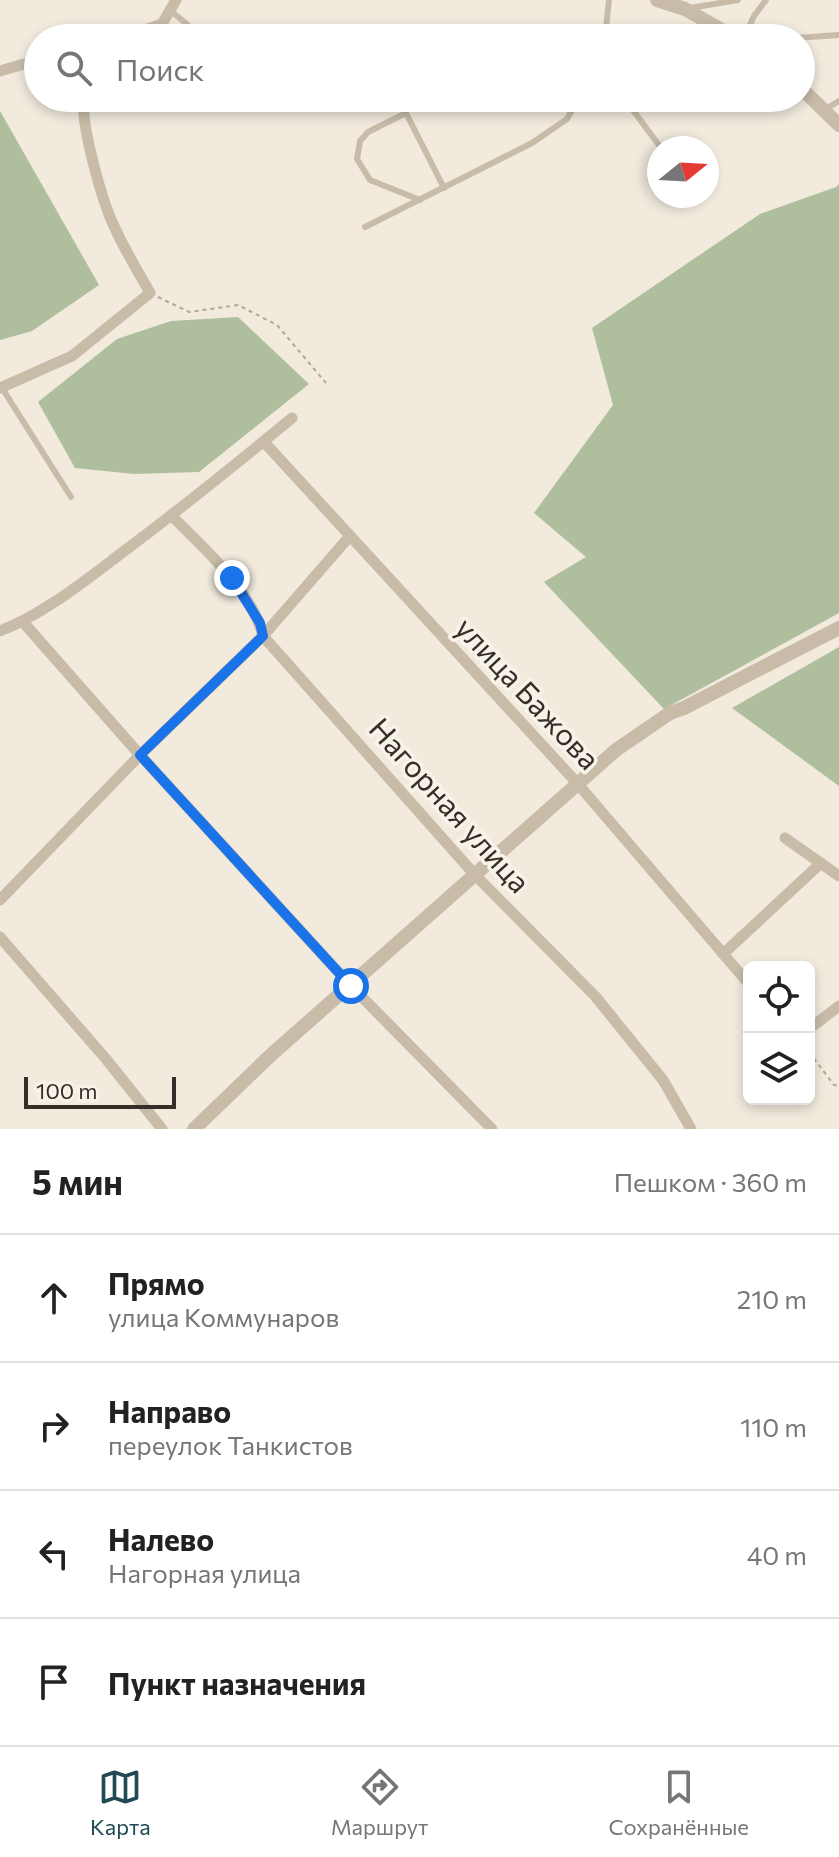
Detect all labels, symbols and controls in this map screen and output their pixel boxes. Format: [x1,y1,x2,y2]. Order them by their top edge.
search box [24,24,815,112]
icon: search [52,46,96,90]
text: Поиск [116,50,204,87]
north arrow [647,136,719,208]
route end [214,560,250,596]
street label: улица Бажова [449,608,609,776]
street label: Нагорная улица [363,709,539,899]
map controls [743,961,815,1105]
button: locate [743,961,815,1033]
route start [333,968,369,1004]
button: layers [743,1033,815,1105]
scale bar [24,1073,176,1109]
text: 100 m [36,1077,98,1104]
text: 5 мин [32,1160,123,1202]
text: Пешком · 360 m [614,1166,807,1197]
text: Прямо [108,1264,205,1301]
icon: ahead [32,1276,76,1320]
text: 210 m [737,1283,807,1314]
text: улица Коммунаров [108,1301,339,1332]
text: Направо [108,1392,231,1429]
icon: right [32,1404,76,1448]
text: 110 m [740,1411,807,1442]
text: переулок Танкистов [108,1429,353,1460]
text: Налево [108,1520,214,1557]
icon: left [32,1532,76,1576]
text: 40 m [747,1539,807,1570]
text: Нагорная улица [108,1557,301,1588]
icon: arrive [32,1660,76,1704]
text: Пункт назначения [108,1664,366,1701]
tab: Карта [90,1765,151,1840]
tab: Маршрут [331,1765,428,1840]
tab: Сохранённые [609,1765,749,1840]

